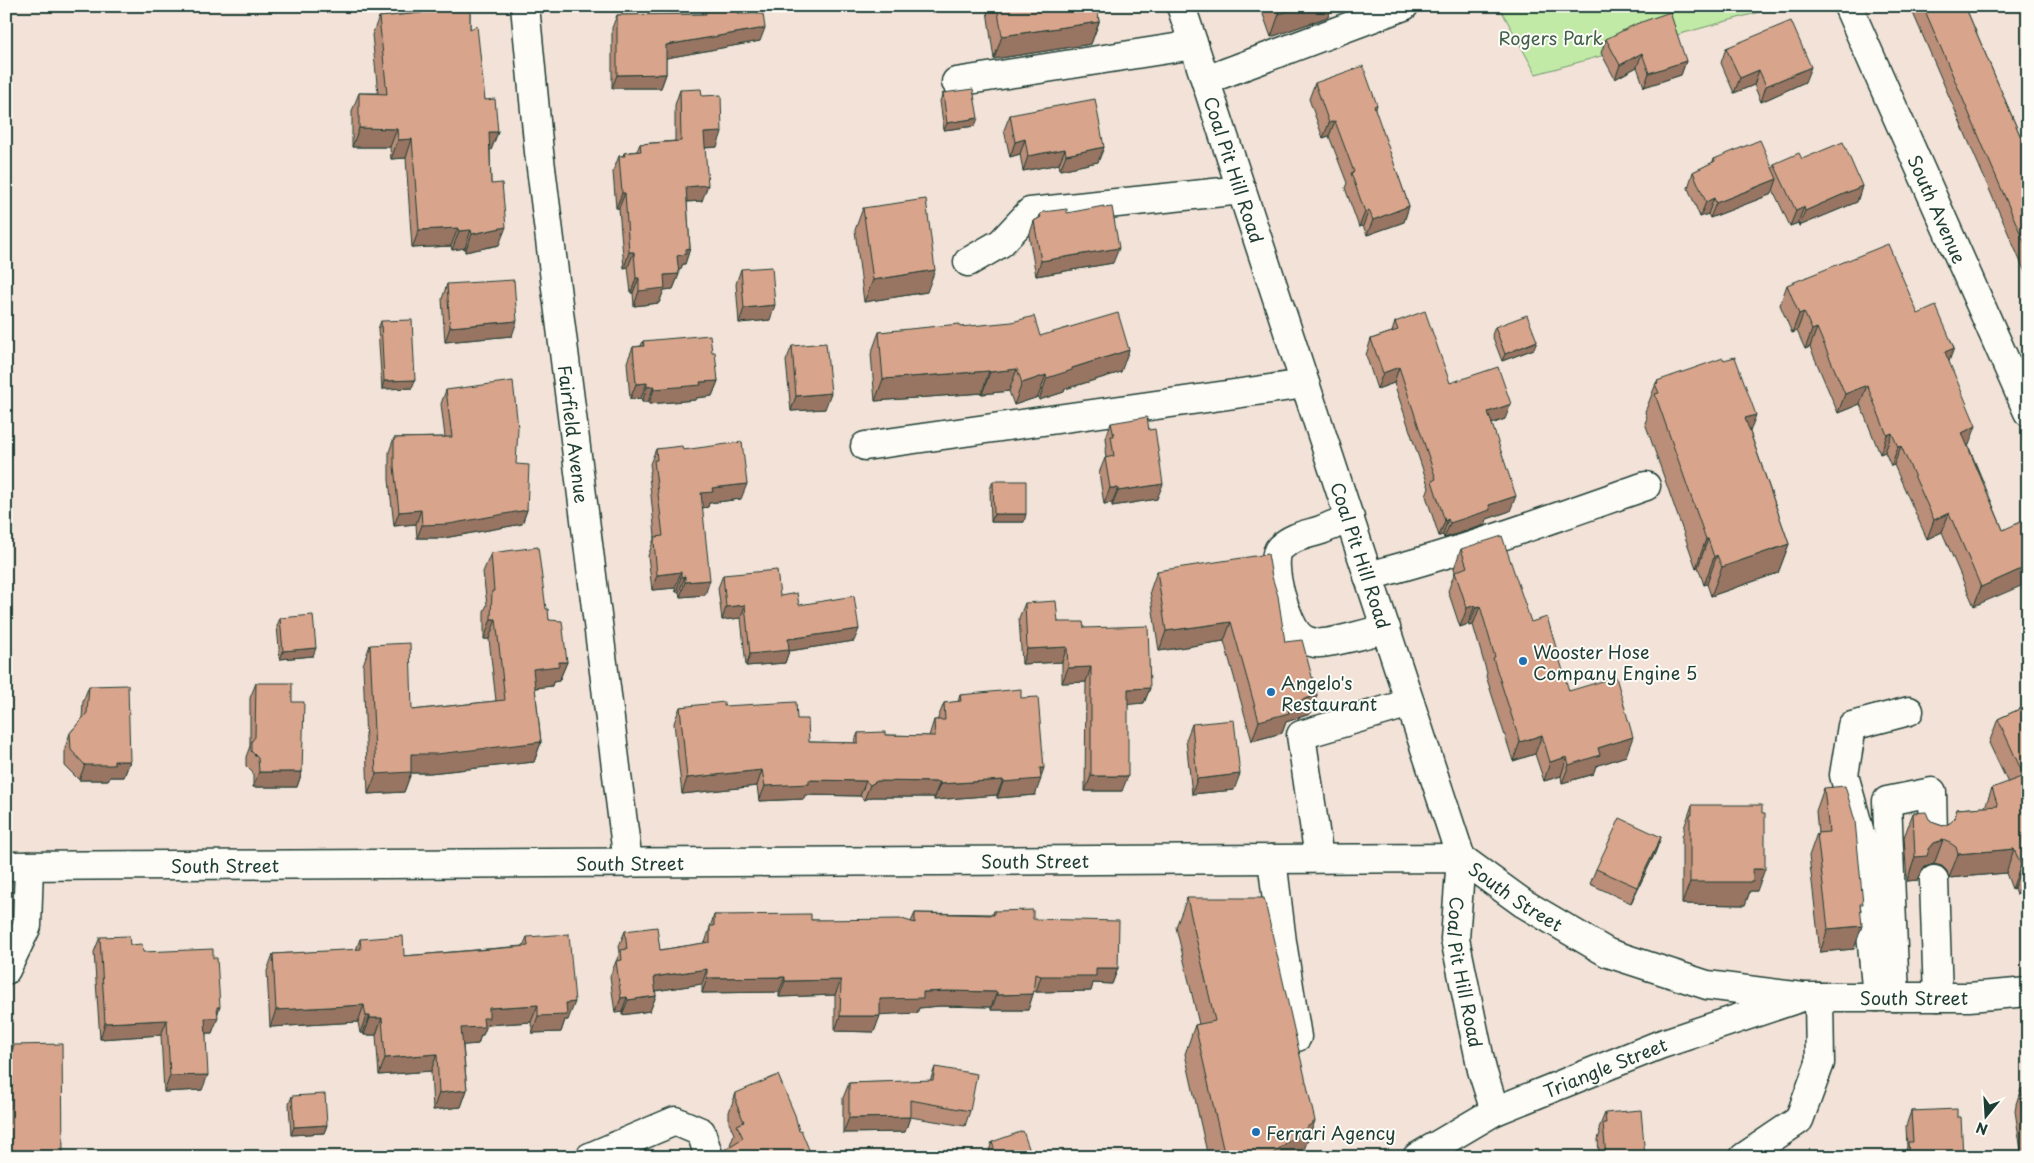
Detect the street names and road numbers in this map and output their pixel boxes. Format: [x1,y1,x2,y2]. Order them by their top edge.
street label: Coal Pit Hill Road [1198,93,1271,246]
street label: South Avenue [1902,150,1974,268]
street label: Fairfield Avenue [552,363,596,505]
street label: Coal Pit Hill Road [1325,478,1398,632]
street label: South Street [981,847,1089,874]
street label: South Street [576,849,684,876]
street label: South Street [171,851,279,879]
street label: South Street [1463,855,1568,937]
street label: Coal Pit Hill Road [1441,896,1490,1050]
street label: South Street [1860,984,1968,1011]
street label: Triangle Street [1539,1030,1670,1104]

